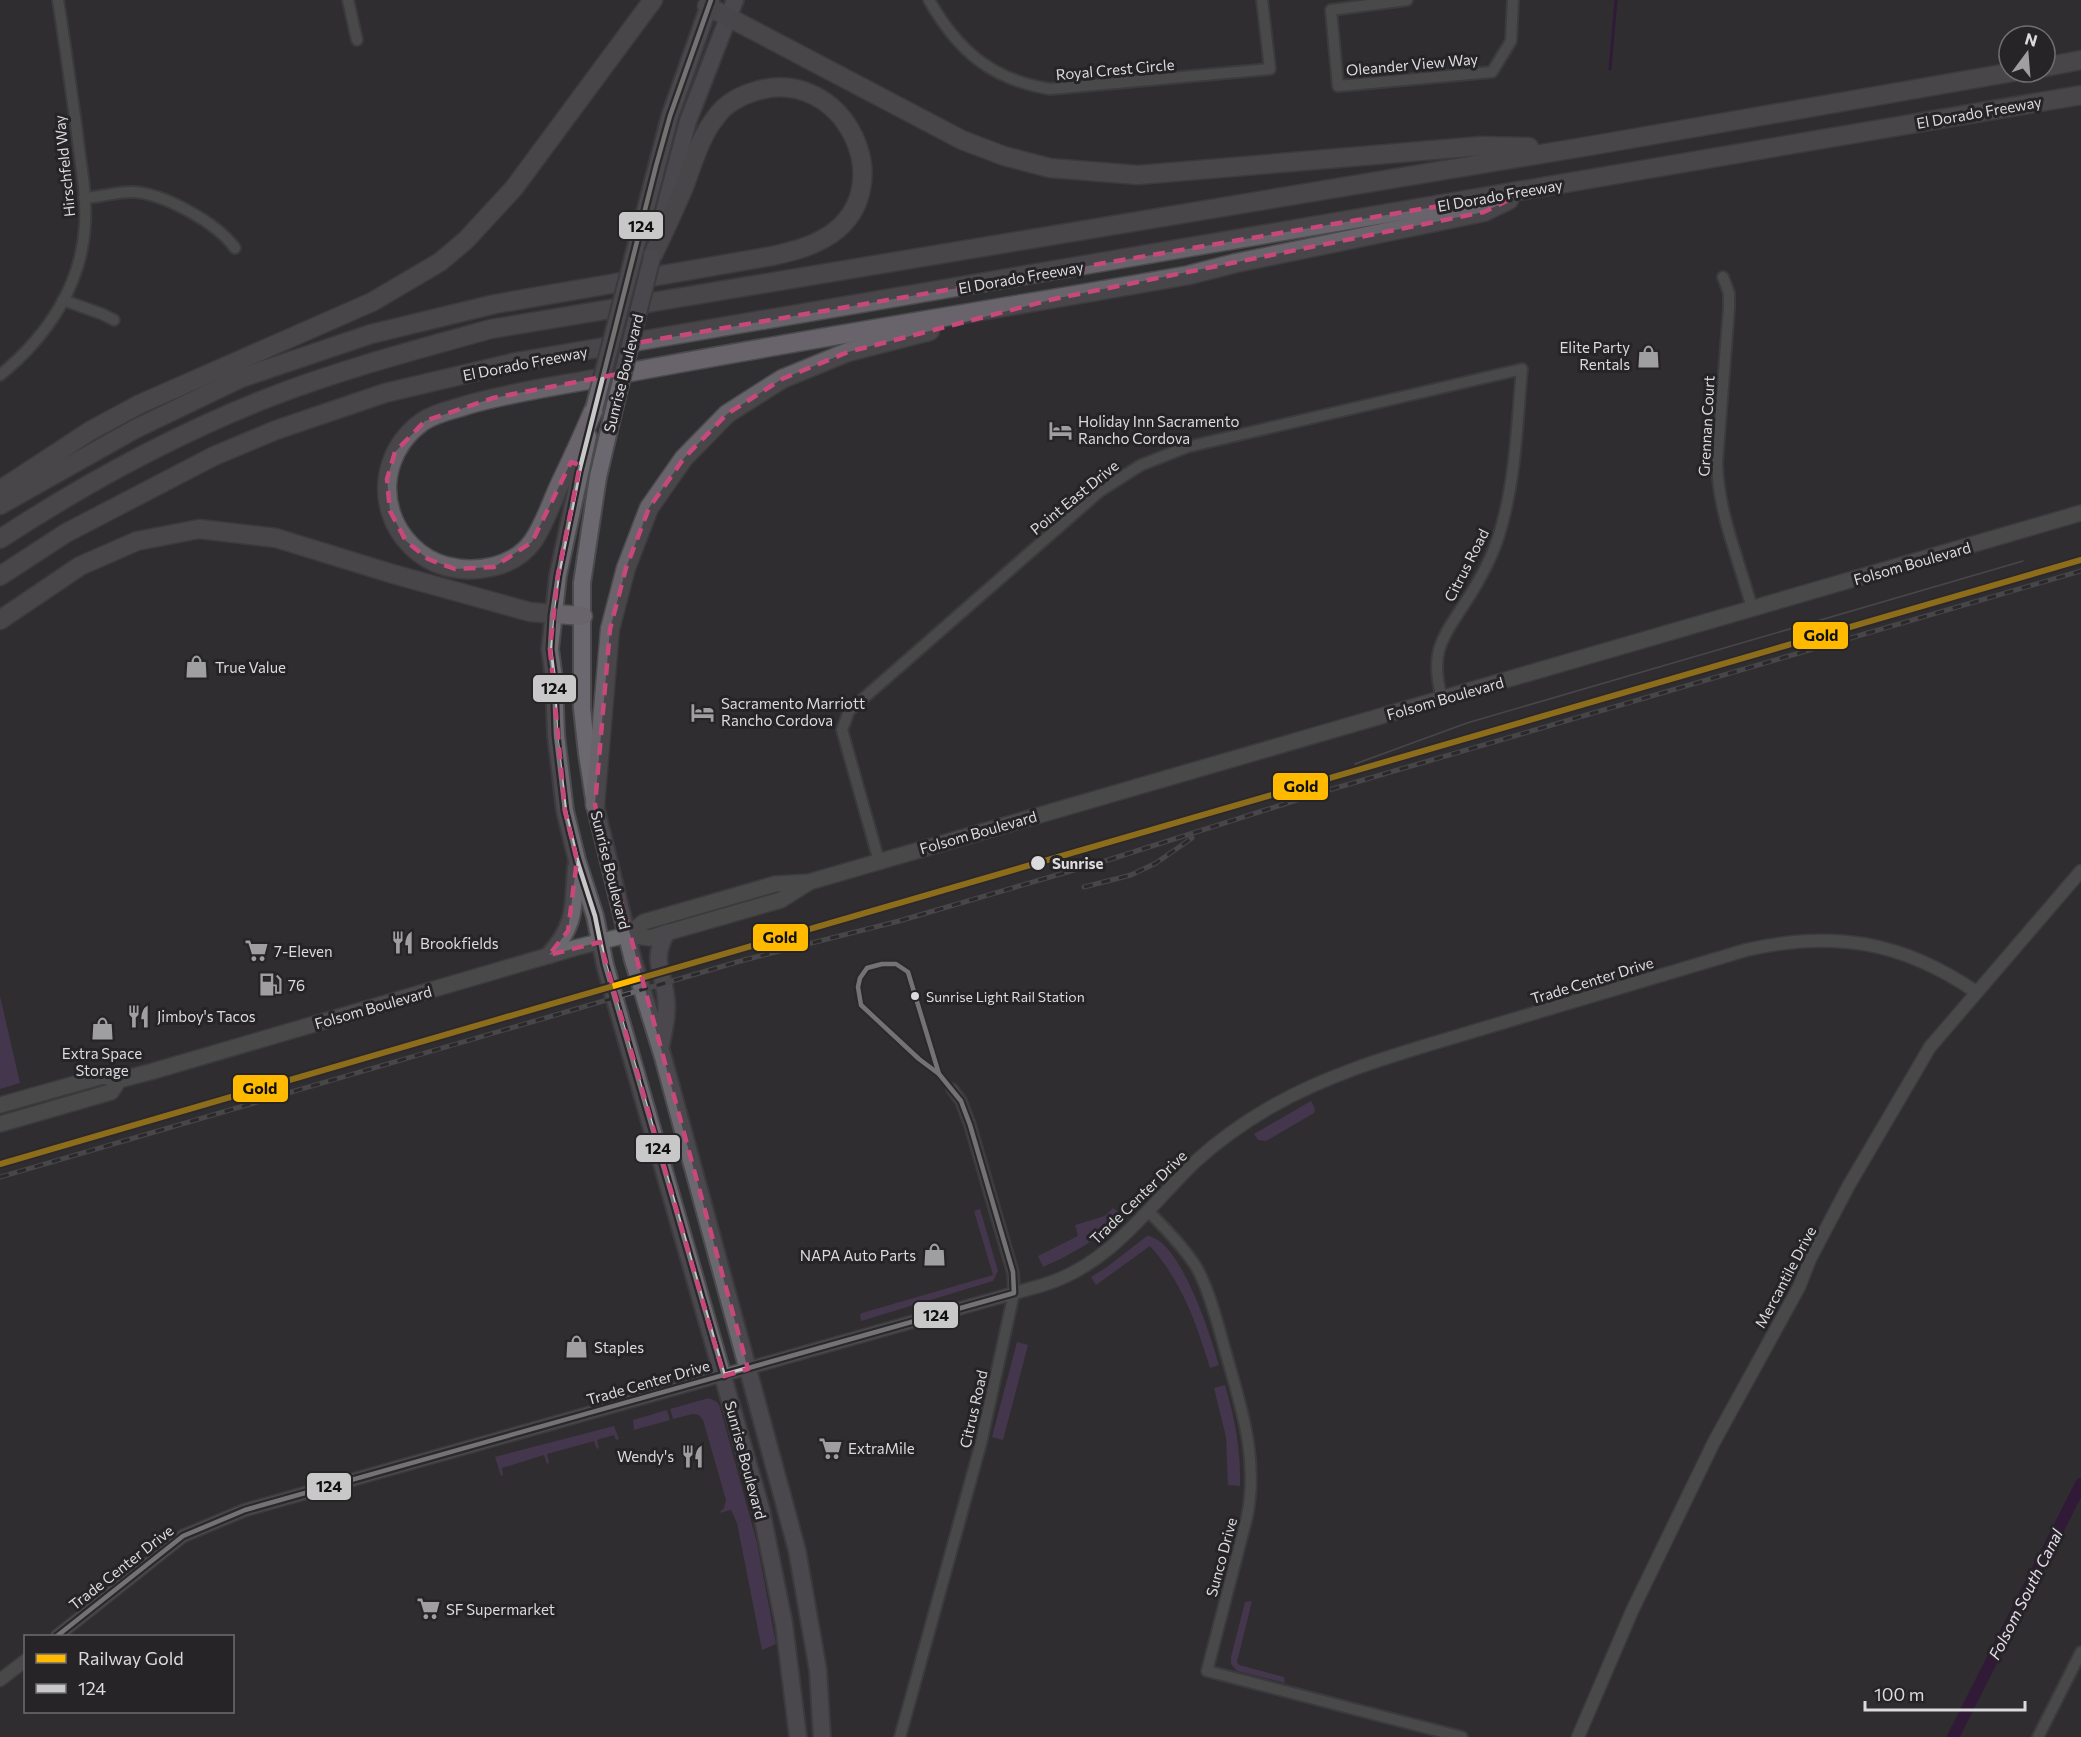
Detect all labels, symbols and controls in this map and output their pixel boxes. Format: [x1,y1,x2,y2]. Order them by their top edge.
north arrow [1997,24,2057,84]
text: N [2023,28,2040,50]
street label: Oleander View Way [1345,49,1479,79]
street label: Royal Crest Circle [1055,55,1175,83]
street label: El Dorado Freeway [1915,92,2043,132]
street label: Hirschfeld Way [50,114,78,218]
street label: El Dorado Freeway [1436,175,1564,215]
line badge: 124 [618,211,664,240]
text: 124 [628,216,654,235]
street label: El Dorado Freeway [957,257,1085,297]
street label: Sunrise Boulevard [600,312,646,434]
place label: Elite Party Rentals [1559,338,1630,373]
street label: El Dorado Freeway [461,342,589,384]
shop icon: Elite Party Rentals [1635,343,1661,369]
street label: Grennan Court [1694,375,1718,477]
place label: Holiday Inn Sacramento Rancho Cordova [1078,412,1239,447]
hotel icon: Holiday Inn Sacramento Rancho Cordova [1047,417,1073,443]
street label: Point East Drive [1026,456,1122,538]
street label: Citrus Road [1440,526,1492,604]
street label: Folsom Boulevard [1851,538,1973,588]
line badge: Gold [1792,621,1849,650]
text: Gold [1804,625,1838,644]
shop icon: True Value [184,654,210,680]
place label: True Value [215,658,286,676]
street label: Folsom Boulevard [1384,673,1506,723]
line badge: 124 [532,674,577,703]
text: 124 [541,678,567,697]
place label: Sacramento Marriott Rancho Cordova [721,694,865,729]
hotel icon: Sacramento Marriott Rancho Cordova [690,699,716,725]
line badge: Gold [1272,772,1329,801]
text: Gold [1284,776,1318,795]
street label: Folsom Boulevard [917,807,1039,857]
street label: Sunrise Boulevard [588,809,634,931]
marker: Sunrise [1029,854,1047,872]
place label: Sunrise [1052,854,1104,872]
line badge: Gold [752,923,809,952]
text: Gold [763,927,797,946]
restaurant icon: Brookfields [389,930,415,956]
place label: Brookfields [420,934,499,952]
supermarket icon: 7-Eleven [243,938,269,964]
place label: 7-Eleven [274,942,333,960]
street label: Trade Center Drive [1528,953,1656,1007]
fuel station icon: 76 [257,972,283,998]
place label: 76 [288,976,305,994]
street label: Folsom Boulevard [312,982,434,1032]
place label: Sunrise Light Rail Station [926,988,1085,1005]
marker: Sunrise Light Rail Station [909,990,921,1002]
restaurant icon: Jimboy's Tacos [126,1003,152,1029]
place label: Jimboy's Tacos [157,1007,256,1025]
shop icon: Extra Space Storage [89,1016,115,1042]
place label: Extra Space Storage [62,1044,142,1079]
line badge: Gold [232,1074,289,1103]
text: Gold [243,1078,277,1097]
line badge: 124 [635,1134,681,1163]
text: 124 [645,1138,671,1157]
street label: Trade Center Drive [1086,1146,1190,1248]
street label: Mercantile Drive [1751,1223,1819,1331]
shop icon: NAPA Auto Parts [921,1242,947,1268]
place label: NAPA Auto Parts [800,1246,916,1264]
line badge: 124 [913,1301,959,1329]
text: 124 [923,1305,949,1324]
shop icon: Staples [563,1334,589,1360]
place label: Staples [594,1338,644,1356]
street label: Trade Center Drive [584,1356,712,1408]
street label: Citrus Road [955,1368,991,1450]
street label: Sunrise Boulevard [722,1399,770,1521]
supermarket icon: ExtraMile [817,1435,843,1461]
place label: ExtraMile [848,1439,915,1457]
restaurant icon: Wendy's [679,1443,705,1469]
place label: Wendy's [617,1447,674,1465]
line badge: 124 [306,1472,352,1501]
text: 124 [316,1476,342,1495]
street label: Sunco Drive [1202,1515,1240,1599]
street label: Trade Center Drive [65,1521,177,1613]
water label: Folsom South Canal [1984,1525,2067,1662]
supermarket icon: SF Supermarket [415,1596,441,1622]
place label: SF Supermarket [446,1600,555,1618]
legend [24,1635,234,1713]
text: Railway Gold [78,1647,184,1669]
scale bar [1865,1674,2026,1712]
text: 124 [78,1677,106,1699]
text: 100 m [1874,1683,1924,1705]

